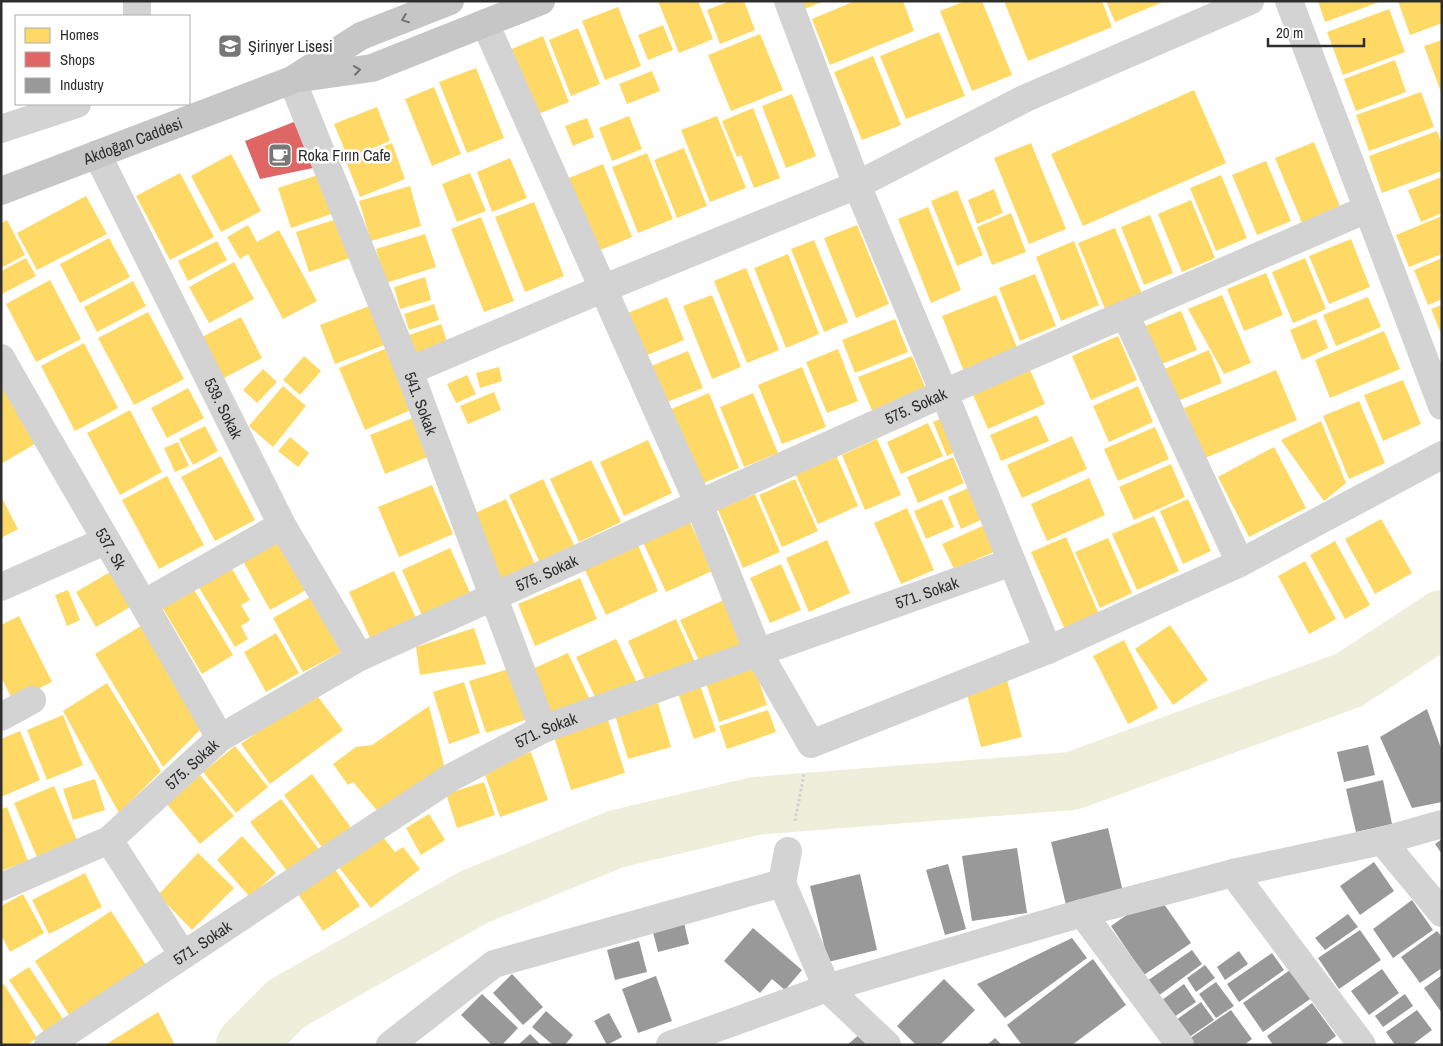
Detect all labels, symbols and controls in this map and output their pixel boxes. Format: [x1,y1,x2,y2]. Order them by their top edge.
one-way arrow [401,13,409,23]
legend [15,15,190,105]
scale bar [1268,15,1364,47]
text: 20 m [1276,22,1303,43]
text: Homes [60,24,99,45]
school or university icon: Şirinyer Lisesi [217,33,243,59]
place label: Şirinyer Lisesi [248,35,333,57]
text: Shops [60,49,95,70]
one-way arrow [354,65,362,76]
text: Industry [60,74,105,95]
street label: Akdoğan Caddesi [79,112,185,170]
cafe icon: Roka Fırın Cafe [267,142,293,168]
place label: Roka Fırın Cafe [298,144,391,166]
street label: 541. Sokak [399,369,443,438]
street label: 539. Sokak [199,374,248,443]
street label: 575. Sokak [881,382,950,429]
street label: 537. Sk [90,524,132,574]
street label: 575. Sokak [512,549,581,596]
street label: 571. Sokak [892,571,962,614]
street label: 571. Sokak [511,707,580,753]
street label: 575. Sokak [160,733,224,794]
street label: 571. Sokak [169,915,236,970]

